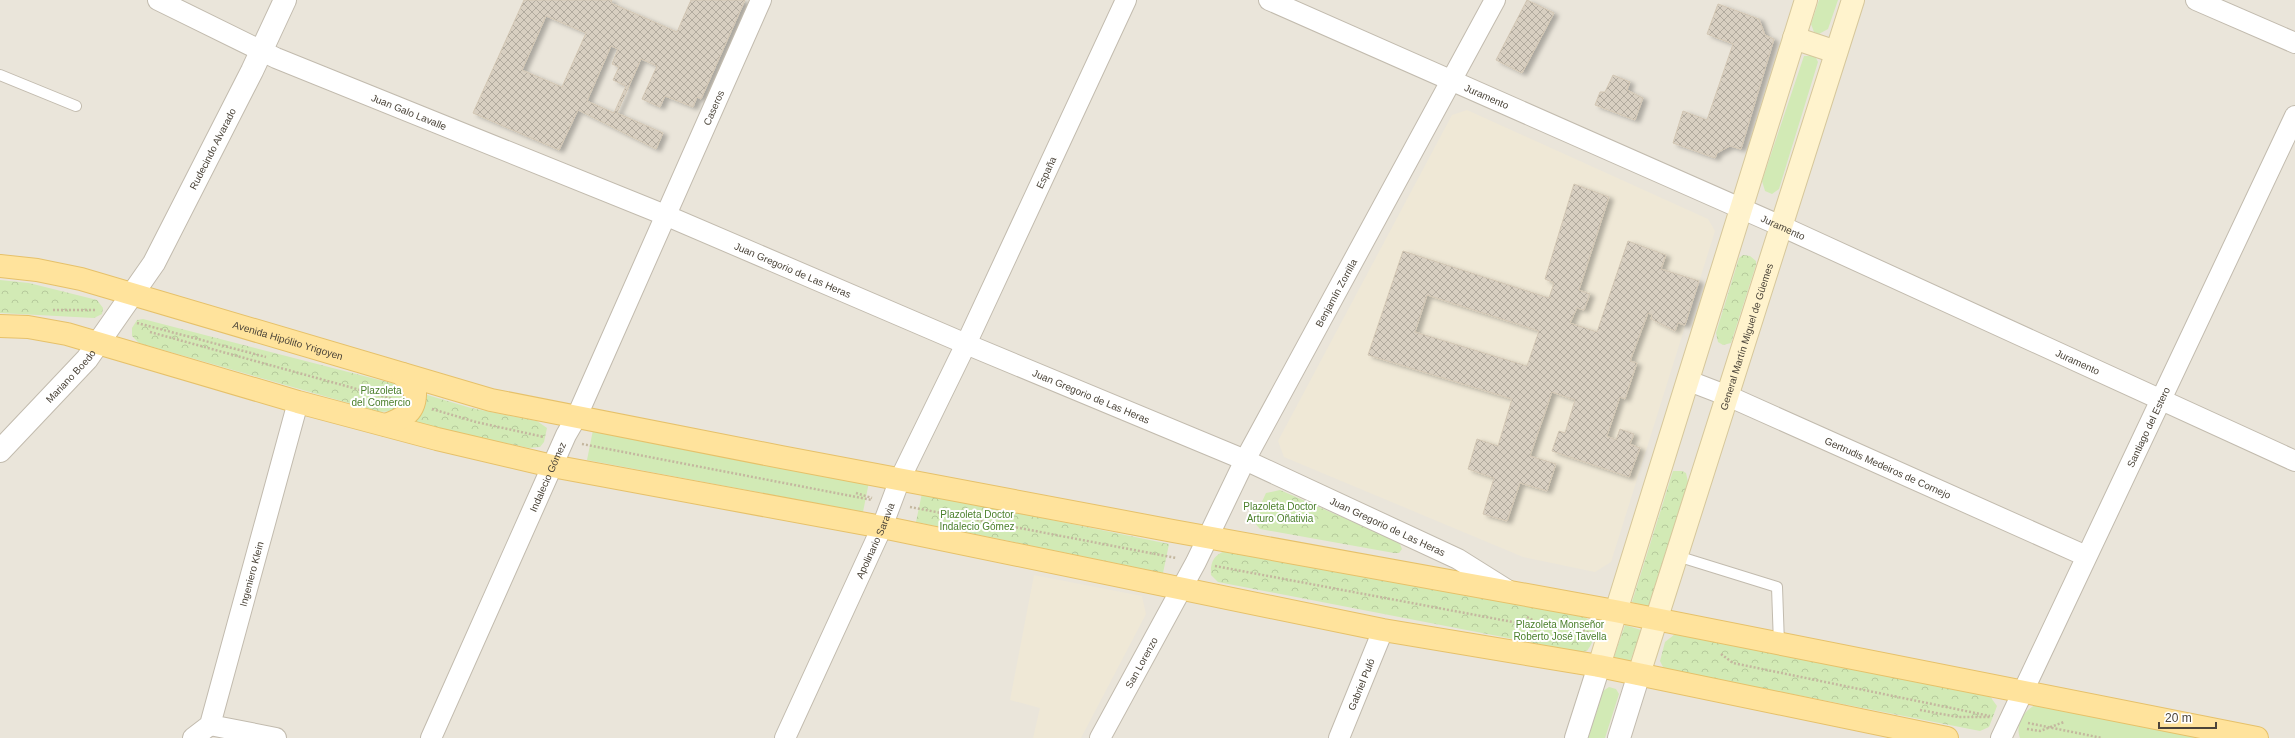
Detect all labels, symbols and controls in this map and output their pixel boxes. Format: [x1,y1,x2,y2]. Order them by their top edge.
street label: Juramento [1463,82,1511,111]
street label: Caseros [701,88,726,127]
street label: Juan Galo Lavalle [370,92,449,132]
street label: Rudecindo Alvarado [187,106,238,191]
street label: España [1034,154,1058,190]
street label: Juramento [1759,212,1807,242]
street label: Juan Gregorio de Las Heras [733,240,853,300]
street label: Benjamín Zorrilla [1313,256,1359,329]
street label: General Martín Miguel de Güemes [1718,262,1775,411]
street label: Avenida Hipólito Yrigoyen [232,319,344,362]
street label: Mariano Boedo [43,347,98,405]
street label: Juramento [2054,347,2102,377]
street label: Juan Gregorio de Las Heras [1031,367,1151,425]
park label: Plazoleta del Comercio [352,385,411,408]
street label: Santiago del Estero [2124,385,2172,469]
street label: Gertrudis Medeiros de Cornejo [1823,435,1953,501]
street label: Indalecio Gómez [527,440,568,513]
street label: Juan Gregorio de Las Heras [1328,495,1447,558]
street label: Apolinario Saravia [854,501,896,580]
park label: Plazoleta Doctor Arturo Oñativia [1243,501,1317,524]
park label: Plazoleta Doctor Indalecio Gómez [939,509,1015,532]
street label: Ingeniero Klein [237,540,265,608]
park label: Plazoleta Monseñor Roberto José Tavella [1513,619,1607,642]
street label: San Lorenzo [1123,635,1160,690]
street label: Gabriel Puló [1345,656,1377,712]
scale bar [2159,704,2216,730]
text: 20 m [2165,711,2192,725]

